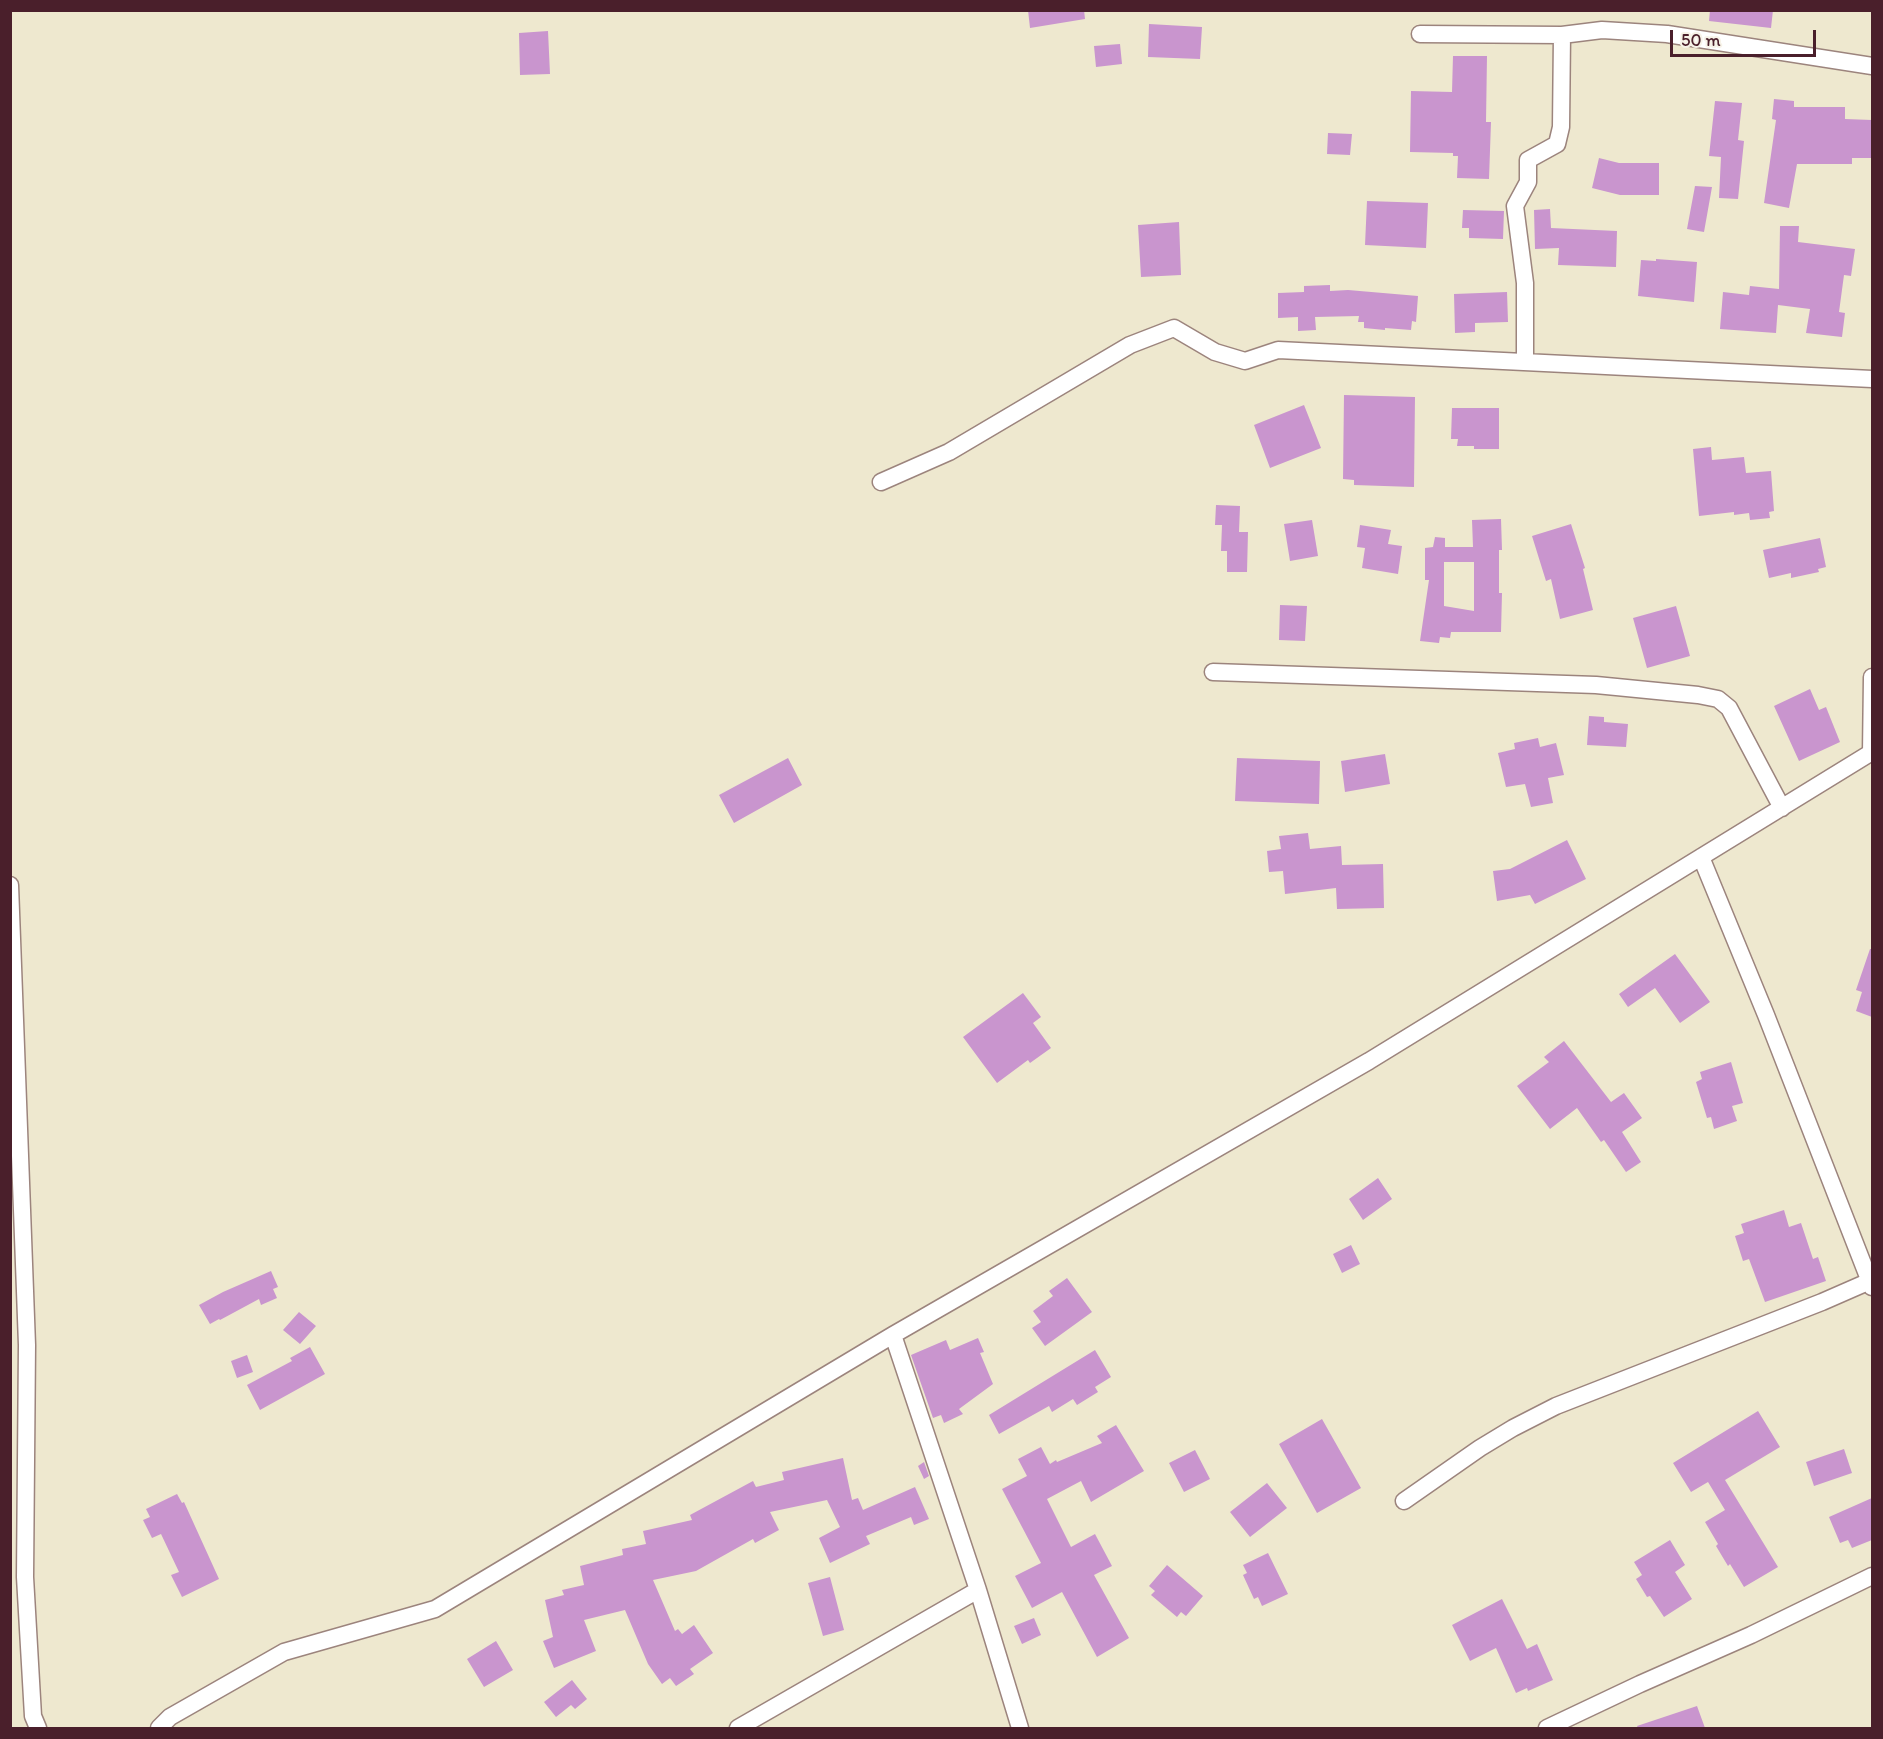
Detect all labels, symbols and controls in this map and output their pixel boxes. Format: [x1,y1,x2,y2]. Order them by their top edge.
scale bar [1673,18,1818,56]
text: 50 m [1681,29,1721,51]

